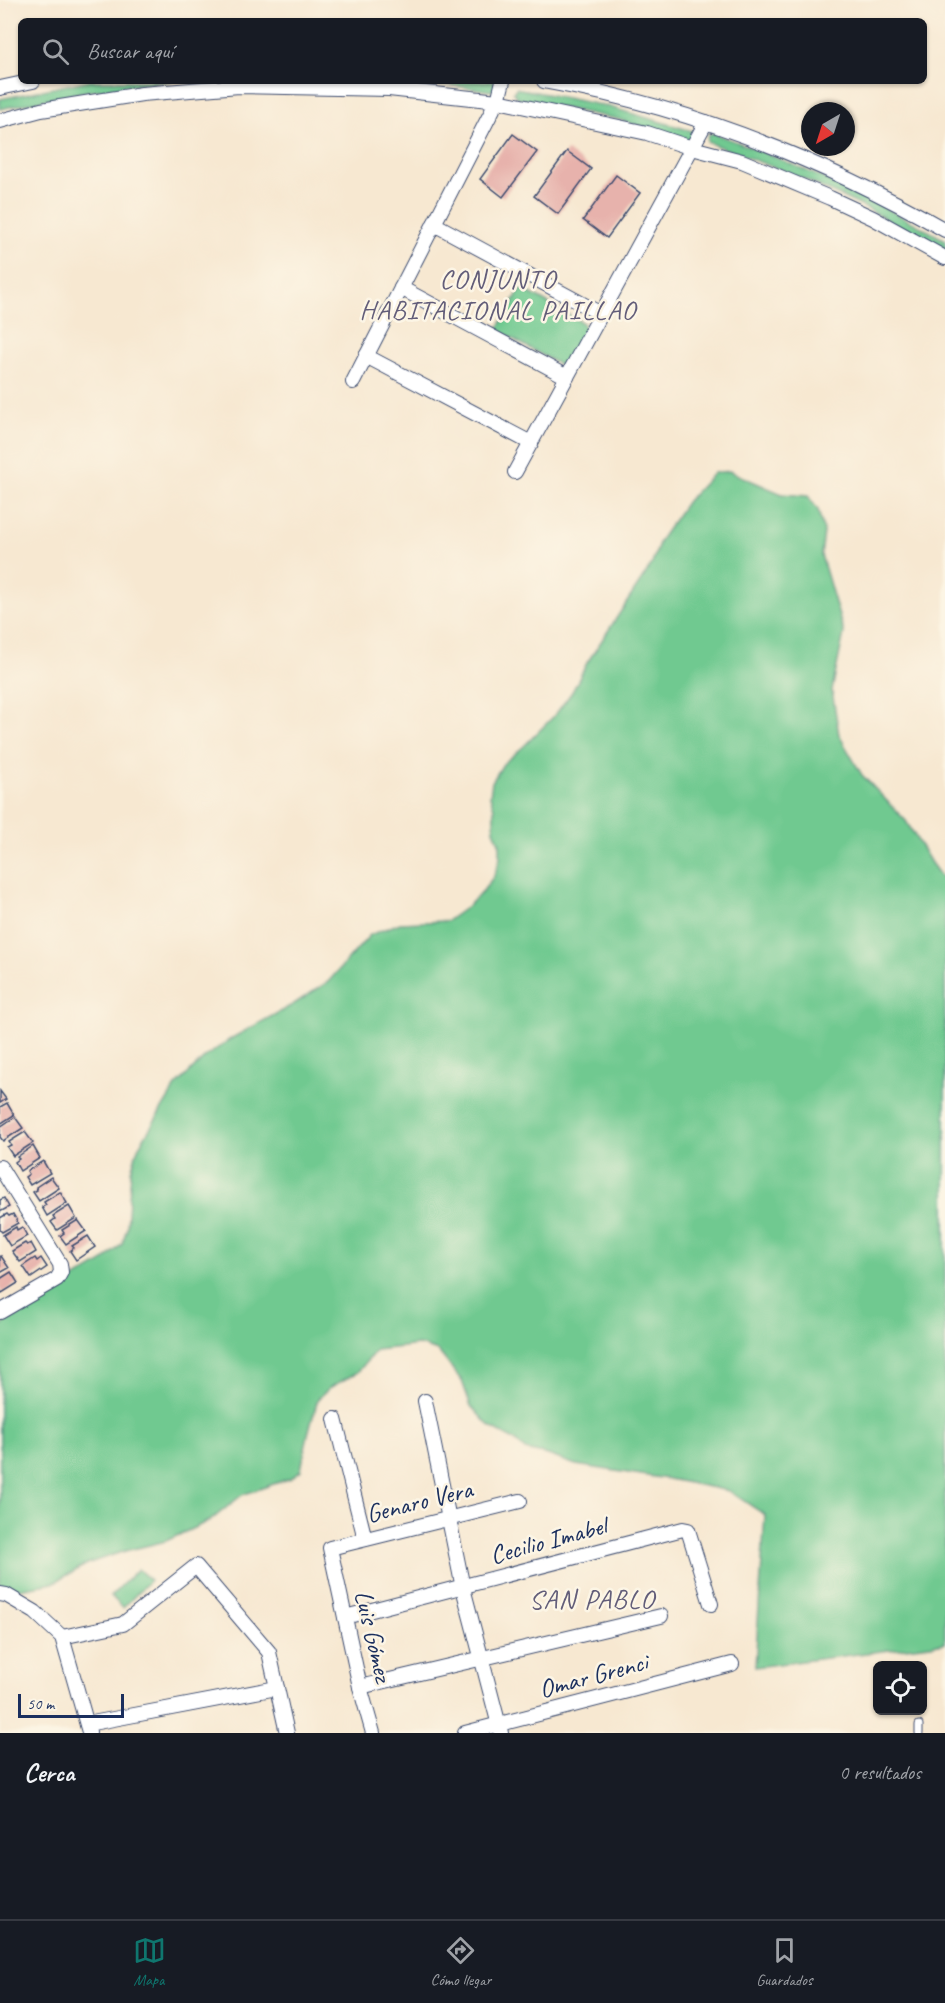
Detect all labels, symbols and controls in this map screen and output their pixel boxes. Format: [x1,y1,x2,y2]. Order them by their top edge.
search box [18,18,927,84]
icon: search [39,35,72,68]
text: Buscar aquí [87,37,173,65]
north arrow [801,102,855,156]
district label: CONJUNTO HABITACIONAL PAILLAO [360,262,638,327]
street label: Genaro Vera [363,1472,477,1531]
street label: Cecilio Imabel [486,1508,614,1572]
district label: SAN PABLO [529,1582,656,1616]
street label: Luis Gómez [347,1587,401,1688]
street label: Omar Grenci [535,1644,654,1706]
map controls [873,1661,927,1715]
button: locate [873,1661,927,1715]
scale bar [18,1691,124,1718]
text: 50 m [27,1694,54,1714]
text: Cerca [24,1756,74,1789]
text: 0 resultados [839,1760,921,1785]
tab: Mapa [133,1934,166,1990]
tab: Cómo llegar [431,1934,491,1990]
tab: Guardados [756,1934,812,1990]

